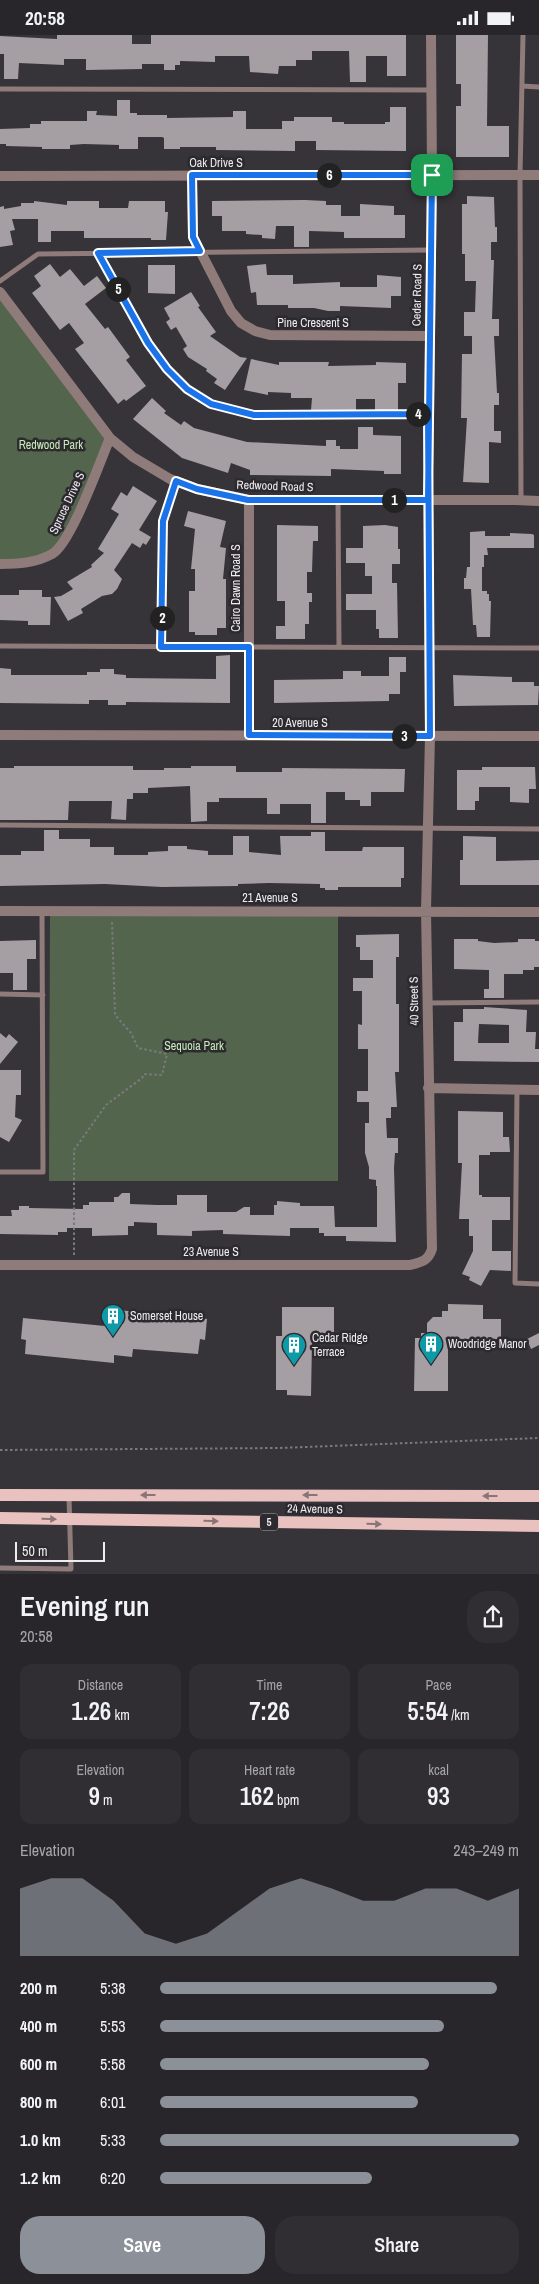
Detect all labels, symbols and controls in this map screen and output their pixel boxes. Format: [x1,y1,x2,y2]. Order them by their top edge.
text: 20:58 [25,5,65,31]
pin [411,154,453,196]
street label: Oak Drive S [189,155,243,171]
icon: arrive [418,161,446,189]
pin: 6 [316,163,342,187]
text: 6 [326,166,333,184]
street label: Cedar Road S [408,263,426,326]
pin: 5 [106,277,130,301]
text: 5 [115,280,122,298]
street label: Pine Crescent S [277,315,349,331]
pin: 4 [406,401,430,427]
text: 4 [415,405,422,423]
park label: Redwood Park [19,437,83,453]
street label: Spruce Drive S [46,469,89,537]
street label: Redwood Road S [236,477,314,495]
pin: 1 [382,487,406,513]
text: 1 [391,491,398,509]
street label: Cairo Dawn Road S [228,544,244,632]
pin: 2 [150,605,174,631]
text: 2 [159,609,166,627]
street label: 20 Avenue S [272,715,328,731]
pin: 3 [392,723,416,749]
text: 3 [401,727,408,745]
street label: 21 Avenue S [242,890,298,906]
street label: 40 Street S [406,976,422,1026]
park label: Sequoia Park [164,1038,224,1054]
street label: 23 Avenue S [183,1244,239,1260]
building icon: Somerset House [100,1303,126,1337]
place label: Somerset House [130,1308,203,1324]
place label: Cedar Ridge Terrace [312,1330,368,1360]
building icon: Woodridge Manor [418,1331,444,1365]
building icon: Cedar Ridge Terrace [281,1332,307,1366]
place label: Woodridge Manor [448,1336,527,1352]
one-way arrow [140,1491,156,1499]
one-way arrow [302,1491,318,1499]
one-way arrow [482,1492,498,1500]
street label: 24 Avenue S [287,1501,343,1517]
road number: 5 [260,1513,278,1530]
one-way arrow [41,1515,57,1523]
one-way arrow [203,1517,219,1525]
one-way arrow [366,1520,382,1528]
scale bar [15,1539,105,1562]
text: 50 m [22,1542,48,1560]
text: Evening run [20,1587,150,1625]
button: share [467,1591,519,1643]
text: 20:58 [20,1625,53,1647]
text: Distance [78,1676,123,1694]
text: Time [257,1676,282,1694]
text: Pace [425,1676,452,1694]
text: 1.26 [71,1694,111,1728]
text: 7:26 [249,1694,290,1728]
text: 5:54 [407,1694,448,1728]
text: km [111,1706,130,1724]
text: /km [448,1706,470,1724]
text: Elevation [77,1761,124,1779]
text: Heart rate [244,1761,295,1779]
text: kcal [428,1761,449,1779]
text: 9 [88,1779,100,1813]
text: 162 [240,1779,274,1813]
text: 93 [427,1779,450,1813]
text: m [100,1791,113,1809]
text: bpm [274,1791,299,1809]
text: Elevation [20,1839,75,1861]
text: 243–249 m [453,1839,519,1861]
text: 200 m [20,1977,57,1999]
text: 5:38 [100,1977,126,1999]
text: 400 m [20,2015,57,2037]
text: 5:53 [100,2015,126,2037]
text: 600 m [20,2053,57,2075]
text: 5:58 [100,2053,126,2075]
text: 800 m [20,2091,57,2113]
text: 6:01 [100,2091,126,2113]
text: 1.0 km [20,2129,61,2151]
text: 5:33 [100,2129,126,2151]
text: 1.2 km [20,2167,61,2189]
text: 6:20 [100,2167,126,2189]
button: Save [20,2216,265,2274]
button: Share [275,2216,519,2274]

